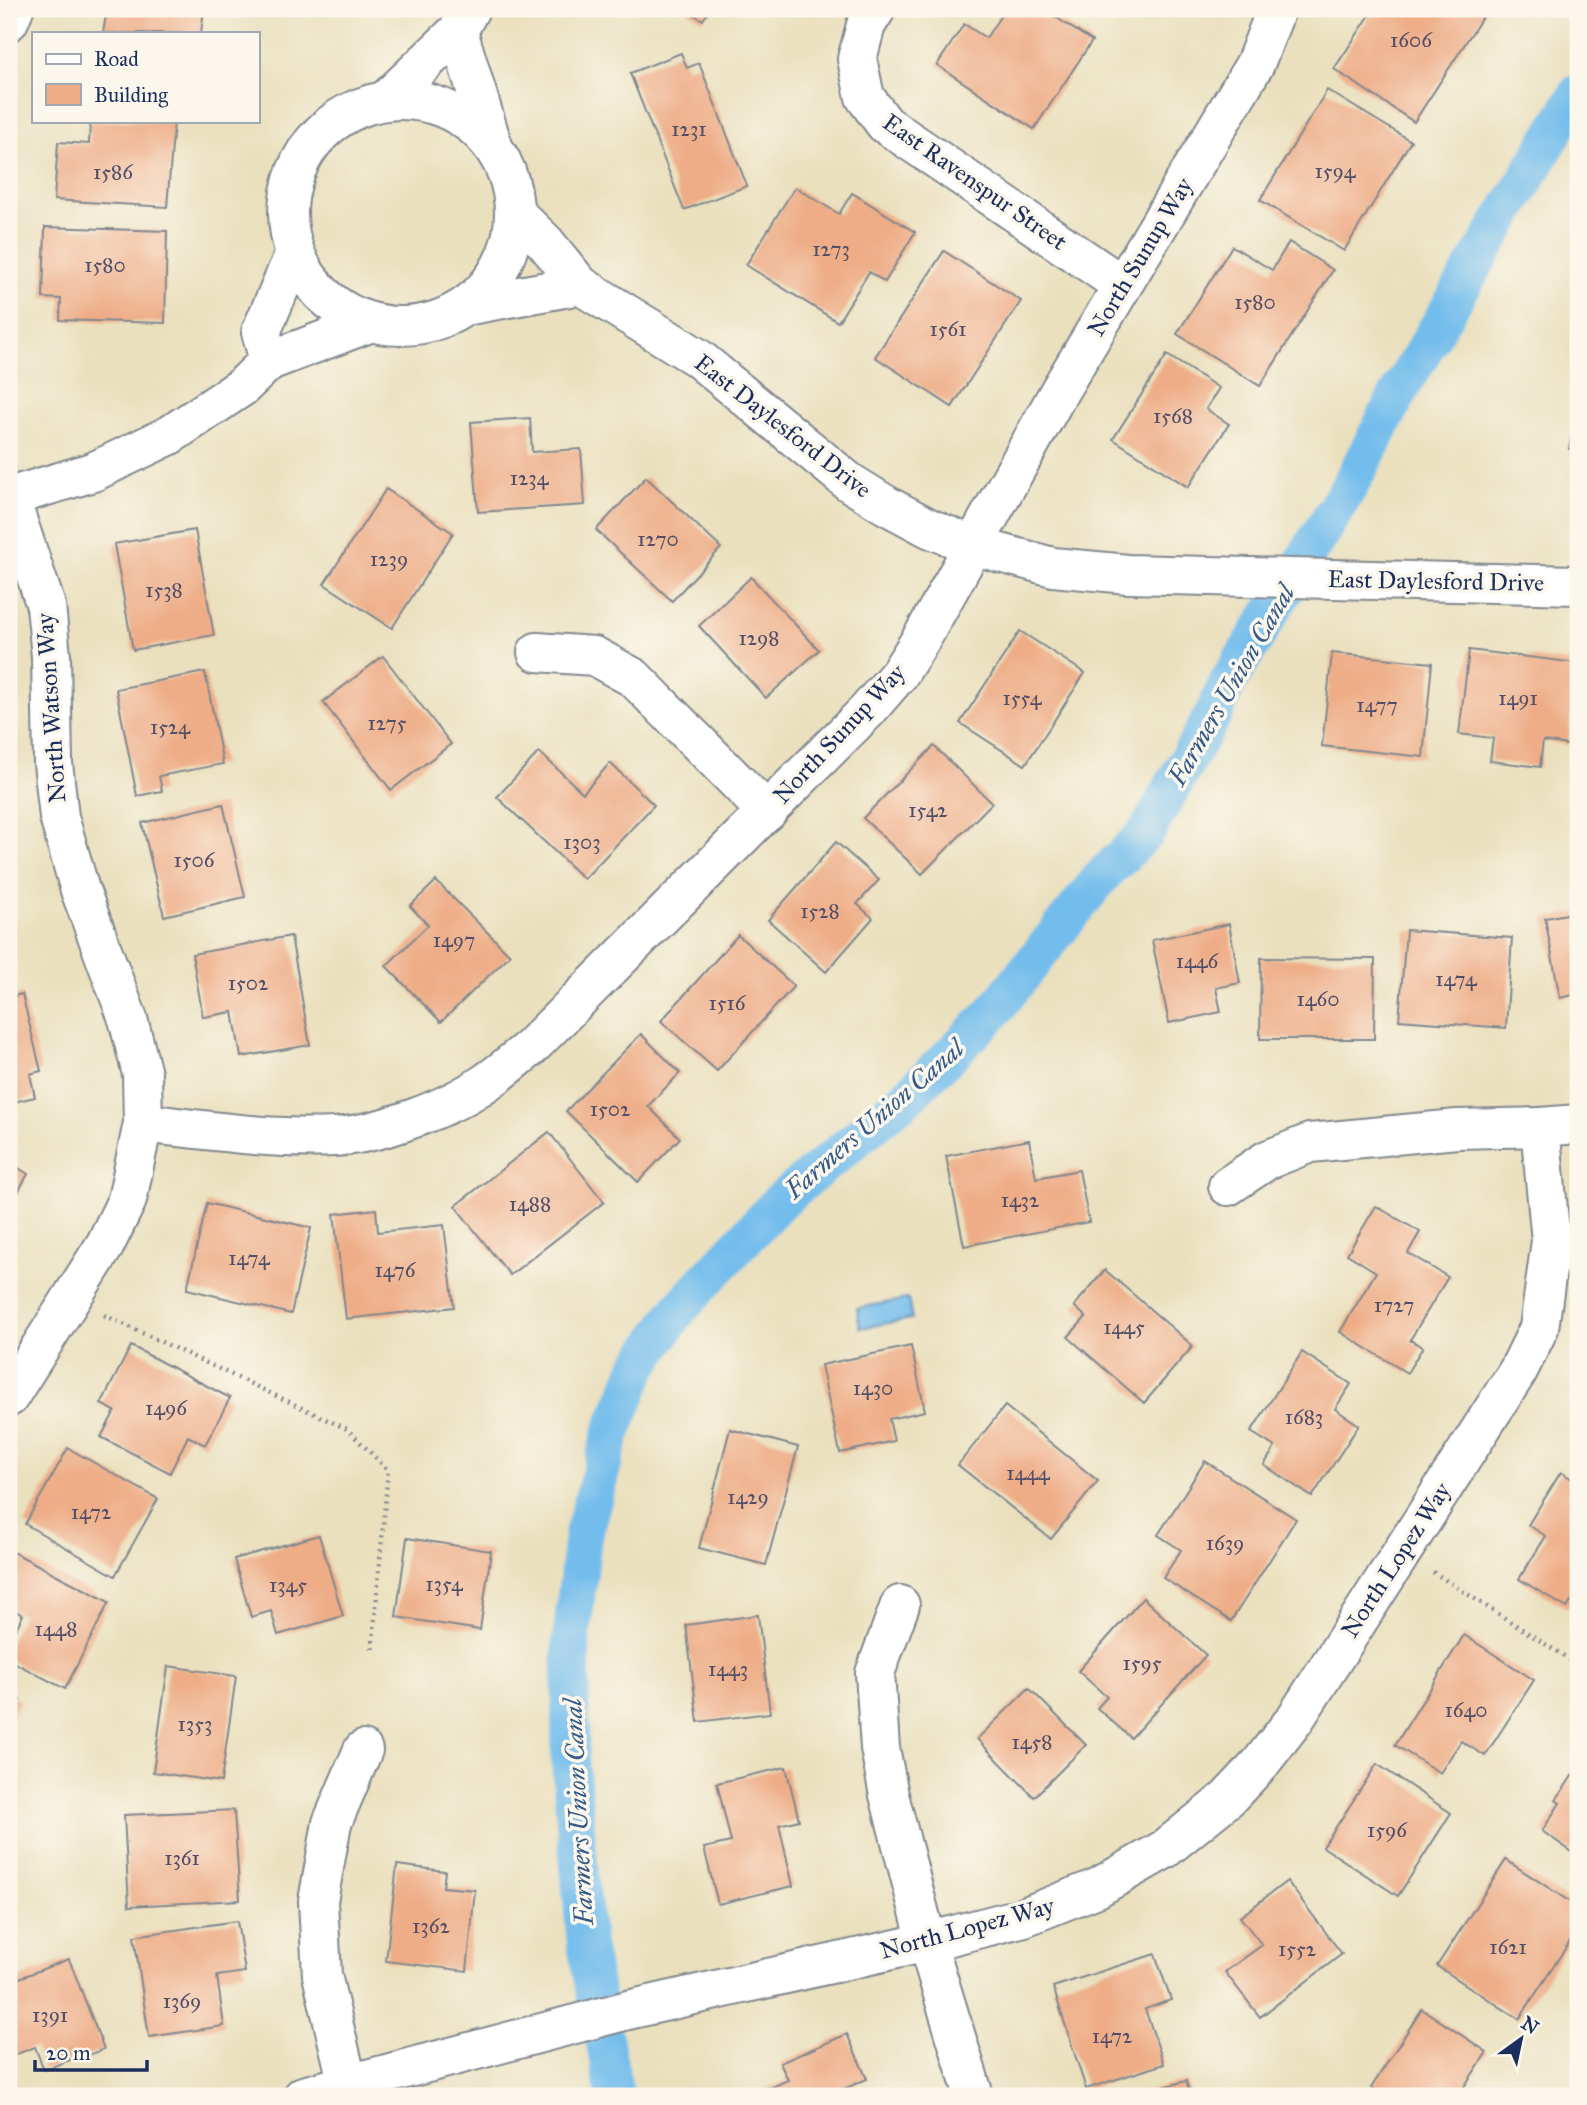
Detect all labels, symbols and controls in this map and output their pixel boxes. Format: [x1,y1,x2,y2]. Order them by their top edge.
house number: 1606 [1390,27,1433,53]
legend [32,32,259,122]
text: Road [94,46,139,72]
text: Building [94,82,168,108]
street label: East Ravenspur Street [877,107,1073,257]
house number: 1231 [671,116,707,142]
house number: 1594 [1315,158,1357,184]
house number: 1586 [93,159,134,185]
street label: North Sunup Way [1081,171,1200,342]
house number: 1273 [812,236,850,262]
house number: 1580 [84,252,126,278]
house number: 1580 [1234,289,1276,315]
house number: 1561 [930,316,966,342]
street label: East Daylesford Drive [688,348,878,504]
house number: 1568 [1153,403,1193,429]
house number: 1234 [510,465,550,491]
house number: 1270 [637,526,679,552]
house number: 1239 [370,546,408,572]
street label: East Daylesford Drive [1327,564,1545,598]
house number: 1538 [145,577,183,603]
water label: Farmers Union Canal [1160,577,1303,792]
street label: North Watson Way [29,611,73,804]
house number: 1298 [738,625,780,651]
street label: North Sunup Way [767,657,912,810]
house number: 1554 [1003,685,1043,711]
house number: 1491 [1498,685,1538,711]
house number: 1477 [1356,692,1398,718]
house number: 1275 [367,710,407,736]
house number: 1524 [150,714,191,740]
house number: 1542 [908,797,948,823]
house number: 1303 [563,829,601,855]
house number: 1506 [174,847,216,873]
house number: 1528 [800,898,840,924]
house number: 1497 [433,927,475,953]
house number: 1446 [1176,948,1219,974]
house number: 1474 [1435,966,1478,992]
house number: 1502 [228,970,269,996]
house number: 1460 [1297,986,1339,1012]
house number: 1516 [709,990,747,1016]
water label: Farmers Union Canal [777,1031,972,1206]
house number: 1502 [590,1096,631,1122]
house number: 1432 [1001,1187,1040,1213]
house number: 1488 [509,1191,551,1217]
house number: 1474 [228,1245,271,1271]
house number: 1476 [375,1257,417,1283]
house number: 1727 [1374,1292,1414,1318]
house number: 1445 [1103,1314,1145,1340]
house number: 1430 [853,1375,893,1401]
house number: 1496 [145,1395,188,1421]
house number: 1683 [1285,1404,1323,1430]
house number: 1444 [1006,1460,1051,1486]
street label: North Lopez Way [1335,1476,1458,1643]
house number: 1429 [727,1484,769,1510]
house number: 1472 [71,1499,112,1525]
house number: 1639 [1206,1530,1244,1556]
house number: 1354 [425,1571,464,1597]
house number: 1345 [269,1572,307,1598]
house number: 1448 [35,1616,77,1642]
house number: 1595 [1123,1650,1162,1676]
house number: 1443 [708,1656,748,1682]
water label: Farmers Union Canal [556,1696,600,1927]
house number: 1640 [1445,1697,1487,1723]
house number: 1353 [178,1711,212,1737]
house number: 1458 [1012,1729,1052,1755]
house number: 1596 [1367,1817,1408,1843]
house number: 1361 [164,1845,200,1871]
street label: North Lopez Way [877,1890,1058,1966]
house number: 1362 [412,1913,451,1939]
house number: 1621 [1489,1934,1527,1960]
house number: 1552 [1278,1936,1317,1962]
house number: 1369 [163,1988,201,2014]
house number: 1391 [32,2002,68,2028]
north arrow [1486,2004,1556,2074]
text: N [1517,2011,1543,2039]
house number: 1472 [1092,2023,1133,2049]
scale bar [35,2028,147,2072]
text: 20 m [46,2040,91,2066]

